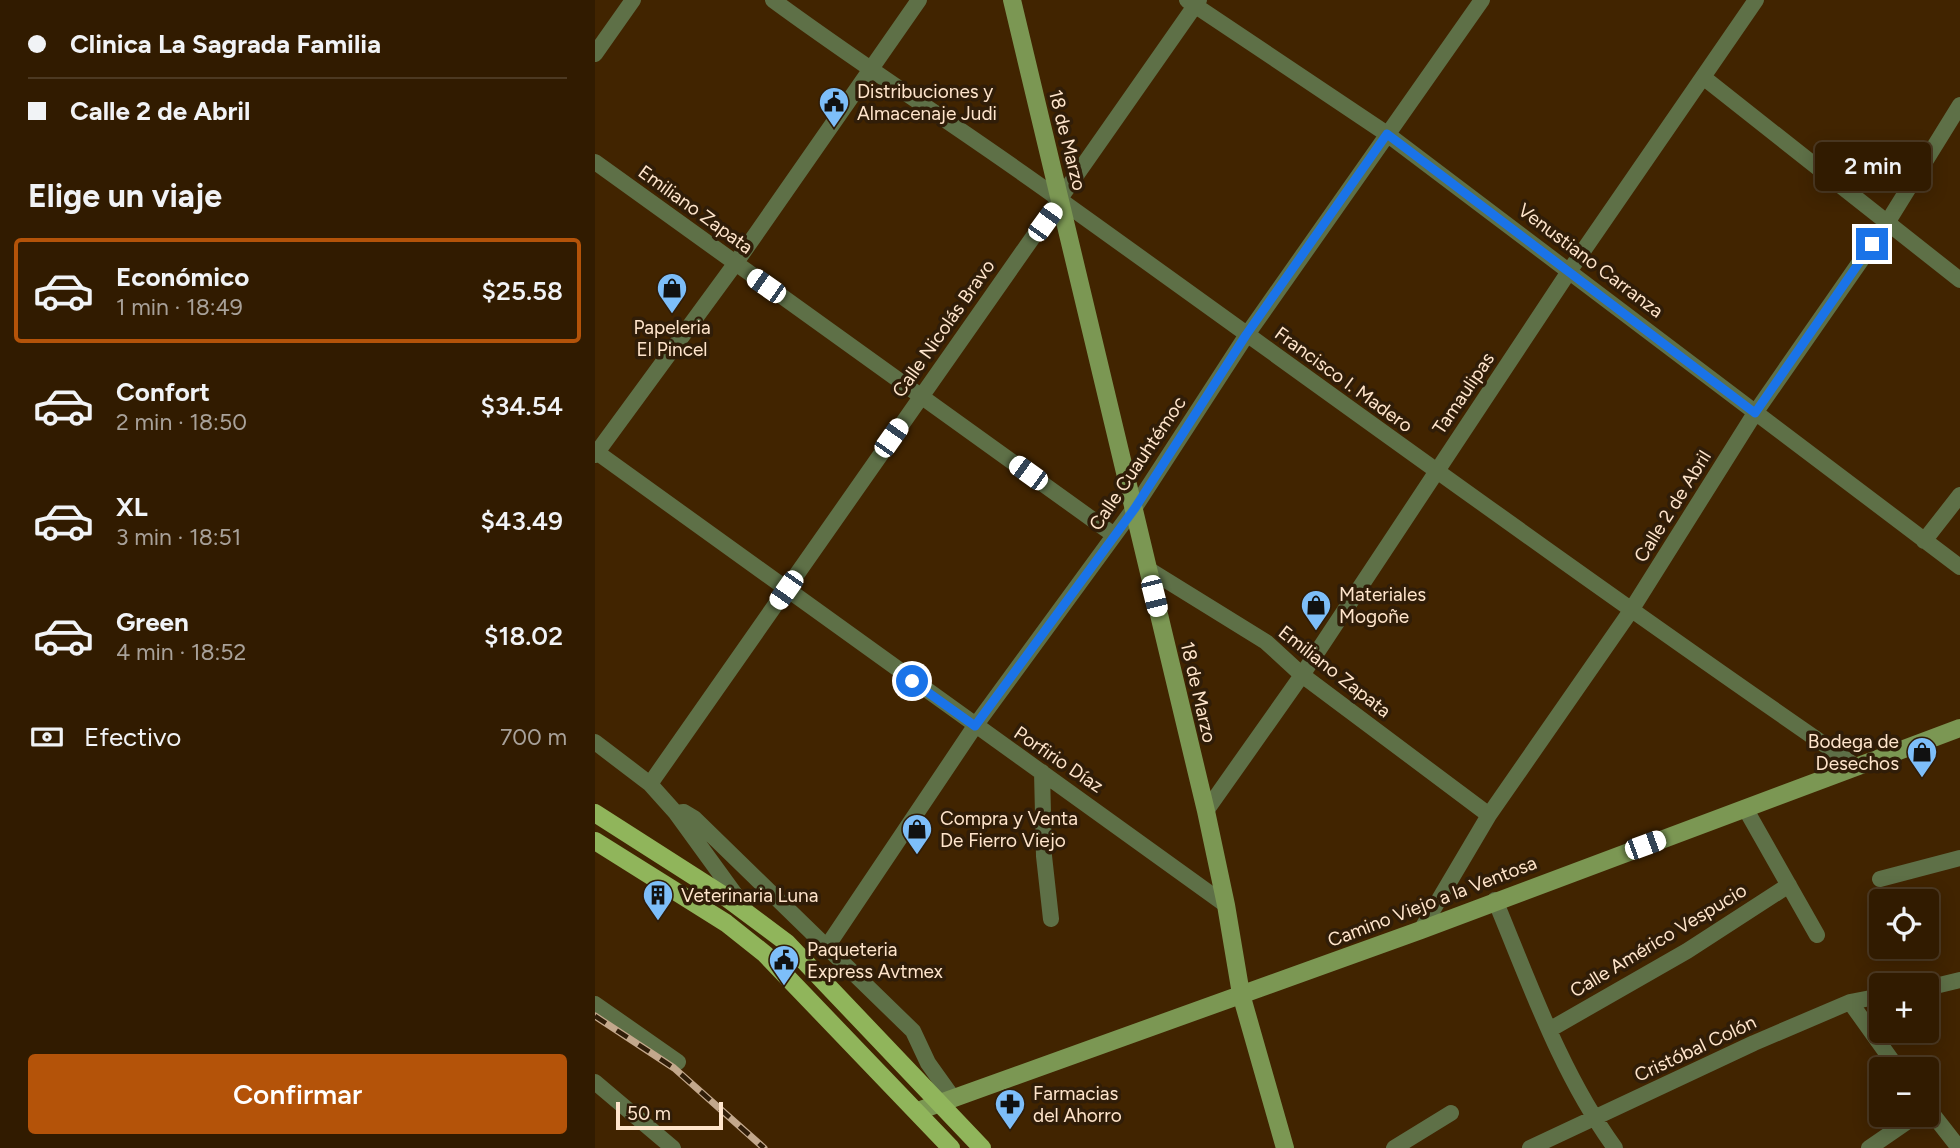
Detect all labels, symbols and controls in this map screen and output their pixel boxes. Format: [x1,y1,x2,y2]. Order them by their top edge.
text: Clinica La Sagrada Familia [70,28,381,60]
place label: Distribuciones y Almacenaje Judi [857,80,997,125]
public building icon: Distribuciones y Almacenaje Judi [817,85,851,129]
street label: 18 de Marzo [1044,87,1091,193]
text: Calle 2 de Abril [70,95,251,127]
callout: 2 min [1814,142,1930,191]
text: 2 min [1844,152,1902,180]
street label: Emiliano Zapata [634,160,757,259]
text: Elige un viaje [28,177,222,215]
street label: Venustiano Carranza [1514,198,1668,323]
car [1025,199,1066,245]
route end [1856,228,1888,260]
street label: Calle Nicolás Bravo [887,255,1000,402]
icon: car [32,259,95,322]
text: Económico [116,261,249,293]
car [743,265,790,307]
shop icon: Papeleria El Pincel [655,271,689,315]
text: $25.58 [482,275,563,307]
text: 1 min · 18:49 [116,293,243,321]
place label: Papeleria El Pincel [633,316,711,361]
street label: Francisco I. Madero [1270,322,1417,437]
street label: Tamaulipas [1428,348,1499,439]
icon: car [32,374,95,437]
text: Confort [116,376,210,408]
text: $34.54 [480,390,563,422]
street label: Calle Cuauhtémoc [1084,392,1191,535]
text: 2 min · 18:50 [116,408,247,436]
car [871,415,912,461]
street label: Calle 2 de Abril [1629,446,1716,566]
car [1005,452,1052,494]
icon: car [32,489,95,552]
text: XL [116,491,148,523]
text: $43.49 [481,505,563,537]
text: 3 min · 18:51 [116,523,241,551]
car [766,567,807,613]
car [1139,573,1170,619]
place label: Materiales Mogoñe [1339,583,1426,628]
shop icon: Materiales Mogoñe [1299,588,1333,632]
icon: car [32,604,95,667]
text: Green [116,606,189,638]
text: $18.02 [484,620,563,652]
street label: Emiliano Zapata [1274,620,1395,722]
text: 4 min · 18:52 [116,638,246,666]
street label: 18 de Marzo [1176,639,1221,745]
route start [896,665,928,697]
icon: cash [28,718,66,756]
text: Efectivo [84,721,181,753]
street label: Porfirio Díaz [1010,721,1108,798]
text: 700 m [500,723,567,751]
place label: Bodega de Desechos [1808,730,1899,775]
shop icon: Bodega de Desechos [1905,735,1939,779]
place label: Compra y Venta De Fierro Viejo [940,807,1078,852]
shop icon: Compra y Venta De Fierro Viejo [900,812,934,856]
car [1622,828,1669,862]
street label: Camino Viejo a la Ventosa [1324,851,1540,952]
building icon: Veterinaria Luna [641,878,675,922]
street label: Calle Américo Vespucio [1566,878,1751,1002]
place label: Veterinaria Luna [681,884,818,907]
map controls [1869,889,1939,1127]
button: locate [1869,889,1939,959]
place label: Paqueteria Express Avtmex [807,938,943,983]
public building icon: Paqueteria Express Avtmex [767,943,801,987]
button: + [1869,973,1939,1043]
street label: Cristóbal Colón [1631,1010,1760,1087]
button: Confirmar [28,1054,567,1134]
button: − [1869,1057,1939,1127]
place label: Farmacias del Ahorro [1033,1082,1122,1127]
pharmacy icon: Farmacias del Ahorro [993,1087,1027,1131]
scale bar [616,1099,723,1131]
text: 50 m [627,1102,671,1125]

